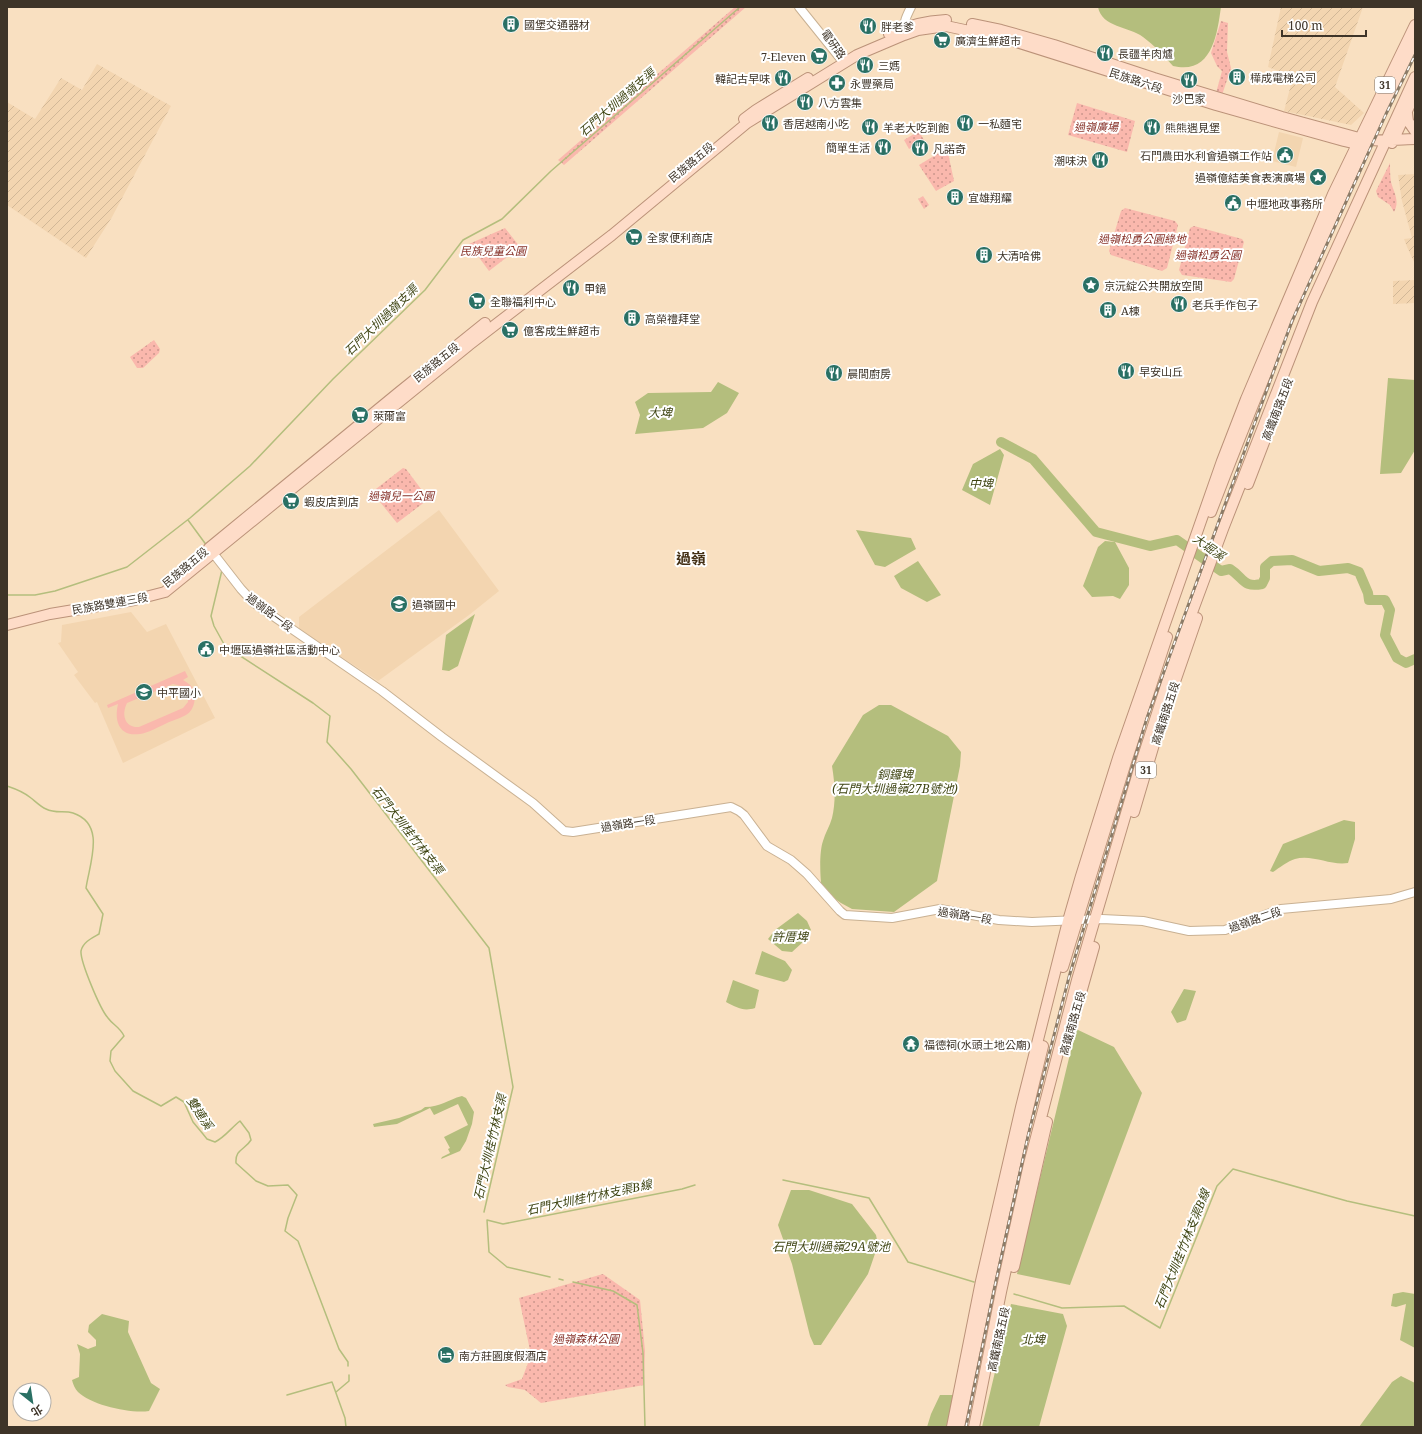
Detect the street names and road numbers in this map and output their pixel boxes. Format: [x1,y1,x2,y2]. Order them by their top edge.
street label: 電研路 [818,26,850,62]
street label: 民族路六段 [1108,64,1164,96]
road number: 31 [1375,77,1395,93]
street label: 民族路五段 [665,139,717,185]
street label: 民族路五段 [410,339,462,385]
street label: 高鐵南路五段 [1258,376,1296,442]
street label: 民族路五段 [159,544,211,590]
street label: 民族路雙連三段 [71,589,149,617]
street label: 過嶺路一段 [244,589,296,635]
street label: 高鐵南路五段 [1148,679,1182,747]
road number: 31 [1136,762,1156,778]
street label: 過嶺路一段 [600,811,656,835]
street label: 過嶺路一段 [937,903,993,927]
street label: 過嶺路二段 [1227,903,1283,935]
street label: 高鐵南路五段 [1056,989,1088,1057]
street label: 高鐵南路五段 [984,1305,1012,1373]

